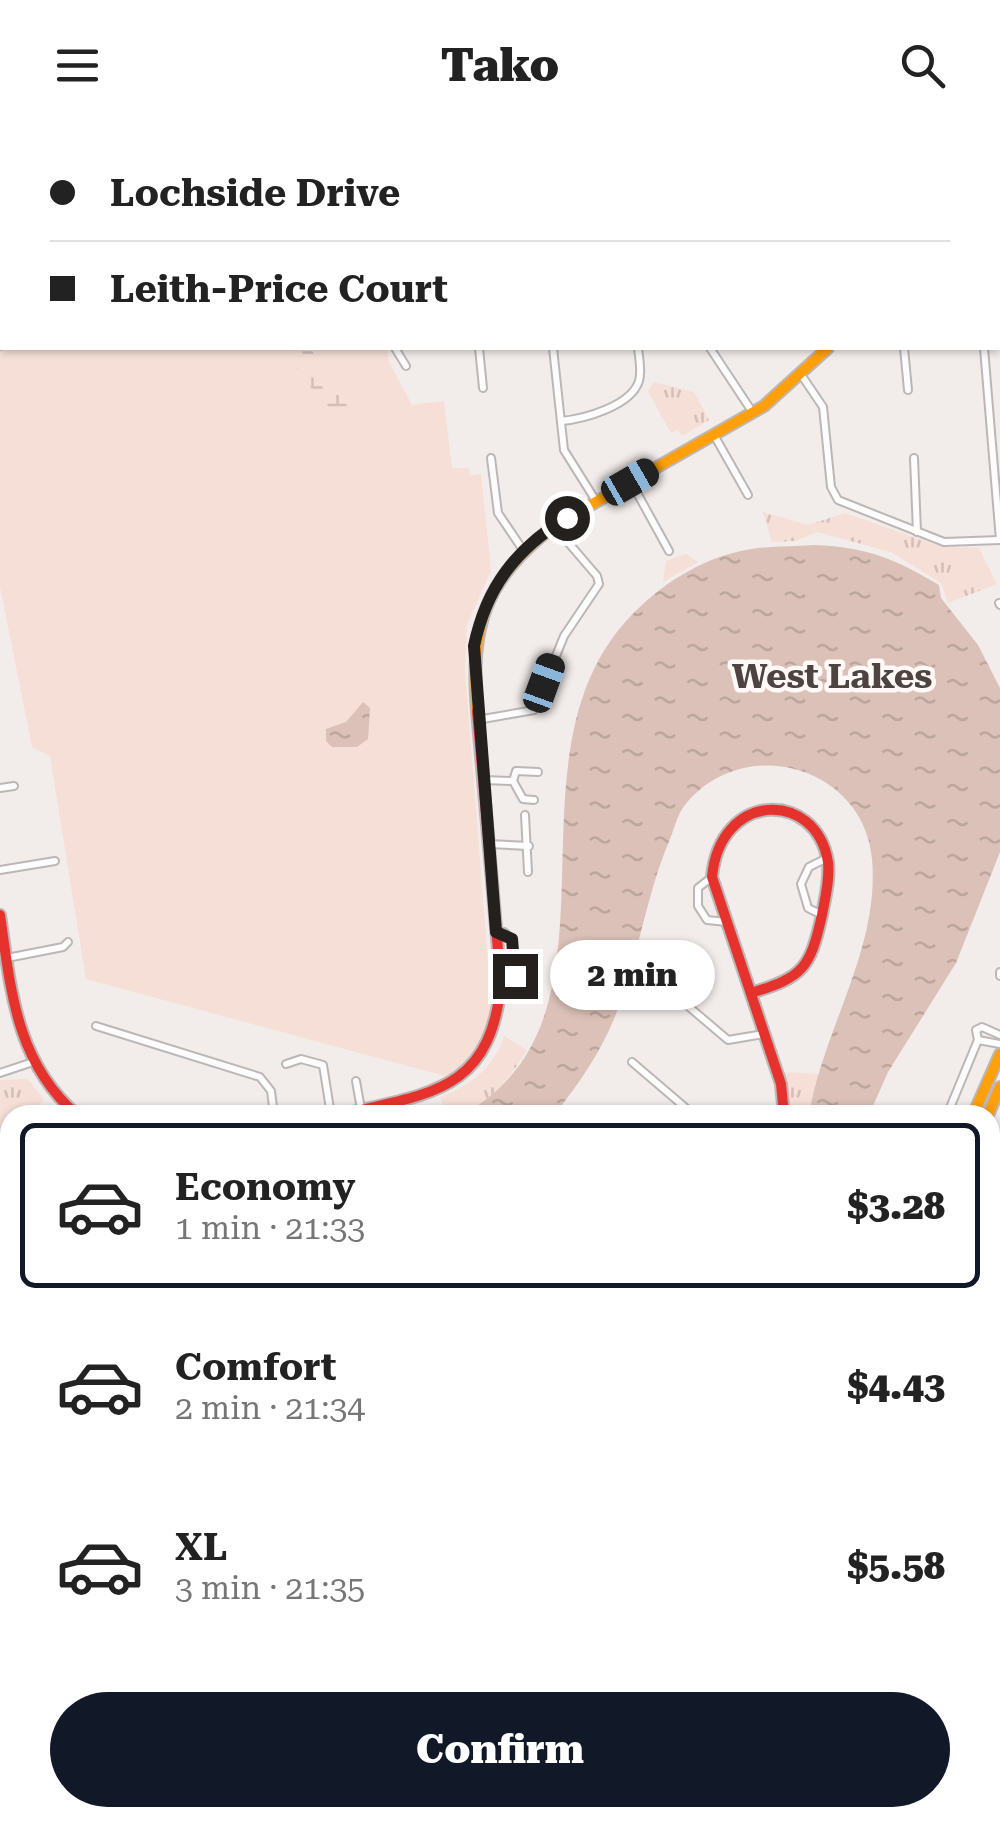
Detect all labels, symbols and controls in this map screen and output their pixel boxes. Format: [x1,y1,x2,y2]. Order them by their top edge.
icon: menu [50,38,105,93]
icon: search [895,38,950,93]
text: Tako [441,39,559,92]
text: Lochside Drive [110,171,400,215]
text: Leith-Price Court [110,267,448,311]
car [597,454,663,510]
route start [545,496,590,541]
car [520,650,568,716]
district label: West Lakes [732,656,932,697]
callout: 2 min [550,941,715,1011]
route end [493,954,538,999]
text: 2 min [588,956,677,994]
icon: car [55,1161,145,1251]
text: Economy [175,1165,355,1209]
text: $3.28 [847,1184,945,1228]
text: 1 min · 21:33 [175,1209,365,1247]
icon: car [55,1341,145,1431]
text: Comfort [175,1345,336,1389]
text: $4.43 [847,1364,945,1408]
text: 2 min · 21:34 [175,1389,365,1427]
icon: car [55,1521,145,1611]
text: XL [175,1525,227,1569]
text: $5.58 [847,1544,945,1588]
text: 3 min · 21:35 [175,1569,365,1607]
button: Confirm [50,1692,950,1807]

